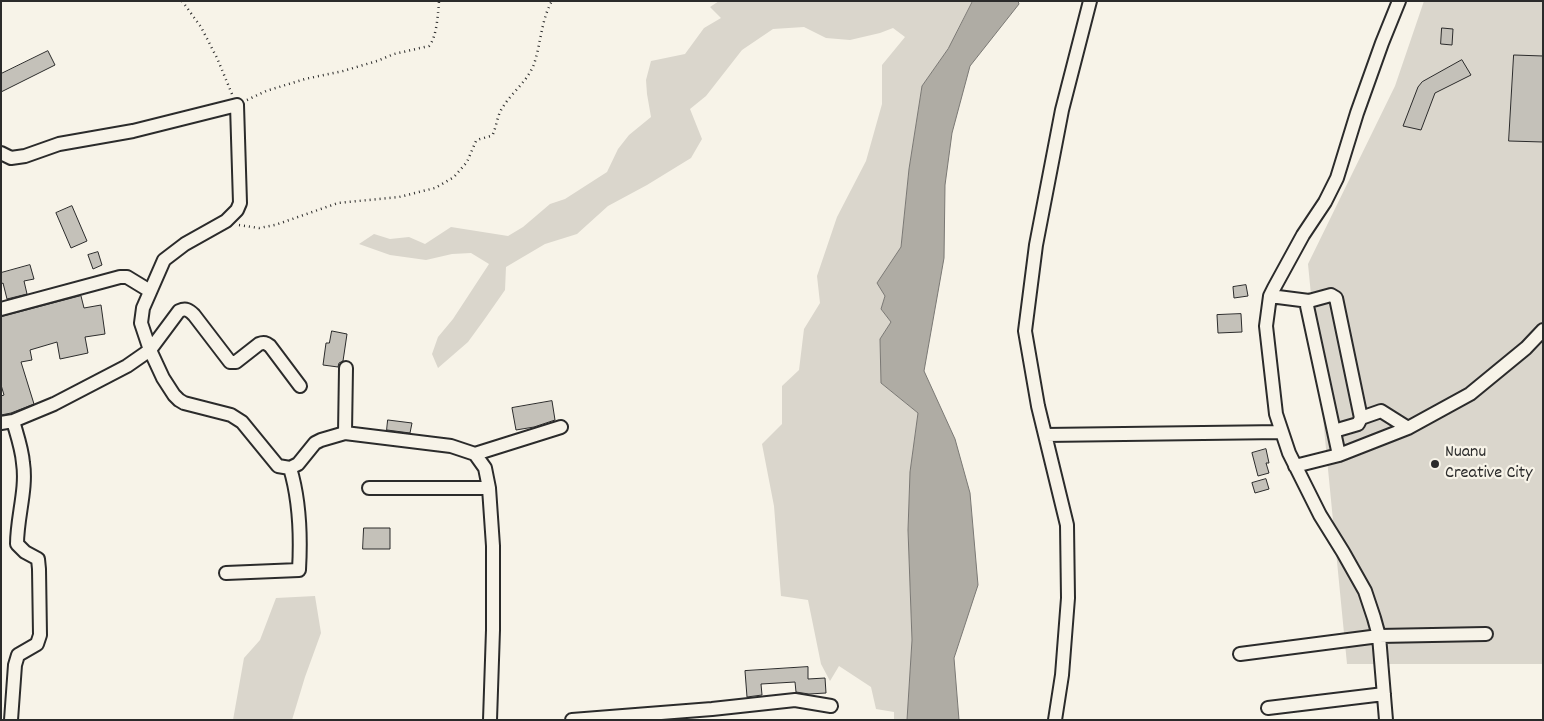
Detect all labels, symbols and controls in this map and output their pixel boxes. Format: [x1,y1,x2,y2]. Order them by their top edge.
place label: Nuanu Creative City [1445,443,1533,486]
marker: Nuanu Creative City [1429,458,1441,470]

